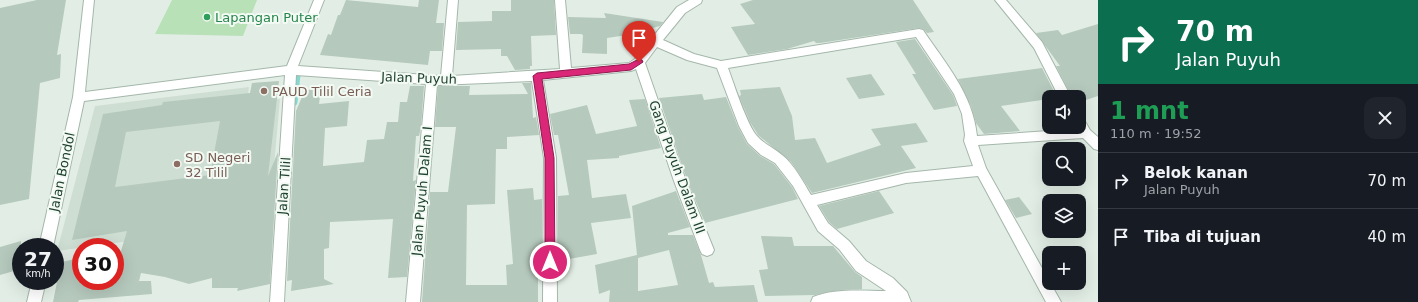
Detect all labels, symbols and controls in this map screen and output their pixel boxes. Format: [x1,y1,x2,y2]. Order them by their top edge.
place label: Lapangan Puter [215,10,318,25]
marker: Lapangan Puter [202,12,212,22]
text: 70 m [1176,15,1254,48]
icon: right [1110,16,1162,68]
pin [622,21,656,62]
icon: arrive [628,27,650,49]
text: Jalan Puyuh [1176,49,1281,70]
street label: Jalan Puyuh [380,69,457,87]
place label: PAUD Tilil Ceria [272,84,372,99]
marker: PAUD Tilil Ceria [259,86,269,96]
map controls [1042,90,1086,290]
button: sound [1042,90,1086,134]
text: 1 mnt [1110,97,1189,125]
button: close [1364,97,1406,139]
street label: Gang Puyuh Dalam III [646,98,708,236]
street label: Jalan Puyuh Dalam I [409,126,435,257]
text: 110 m · 19:52 [1110,126,1201,141]
street label: Jalan Bondol [46,131,78,214]
button: search [1042,142,1086,186]
place label: SD Negeri 32 Tilil [185,150,250,180]
street label: Jalan Tilil [274,157,293,216]
marker: SD Negeri 32 Tilil [172,159,182,169]
text: Belok kanan [1144,164,1248,182]
icon: right [1110,170,1132,192]
text: 70 m [1368,172,1406,190]
text: Jalan Puyuh [1144,182,1220,197]
button: layers [1042,194,1086,238]
icon: arrive [1110,226,1132,248]
text: Tiba di tujuan [1144,228,1261,246]
text: 40 m [1368,228,1406,246]
speed limit sign: 30 [72,238,124,290]
position arrow [529,241,571,283]
button: + [1042,246,1086,290]
text: 27 [24,247,52,271]
text: km/h [25,268,51,279]

